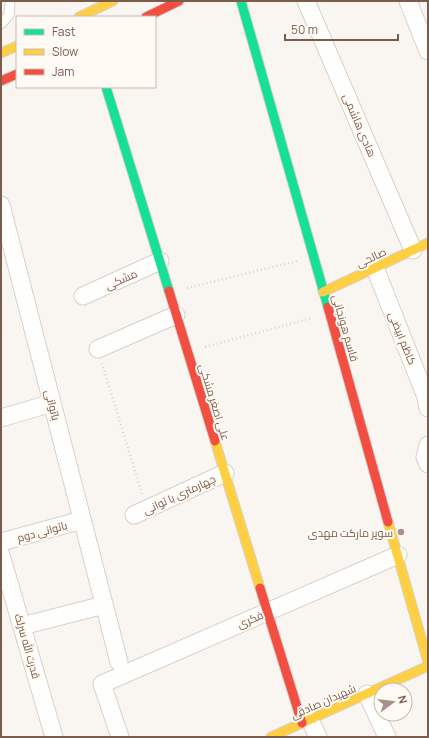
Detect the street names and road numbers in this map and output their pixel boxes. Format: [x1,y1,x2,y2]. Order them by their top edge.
street label: هادی هاشمی [340,91,380,159]
street label: صالحی [353,244,389,270]
street label: مشکی [103,265,139,293]
street label: قاسم هونجانی [328,293,363,364]
street label: کاظم ابیضی [385,309,420,367]
street label: علی اصغر مشکی [196,362,234,442]
street label: باتوانی [42,388,64,422]
street label: چهارمتری با توانی [140,471,218,517]
street label: باتوانی دوم [15,517,69,546]
street label: فکری [235,607,265,631]
street label: قدرت الله سرلک [12,612,44,680]
street label: شهیدان صادقی [288,680,358,722]

